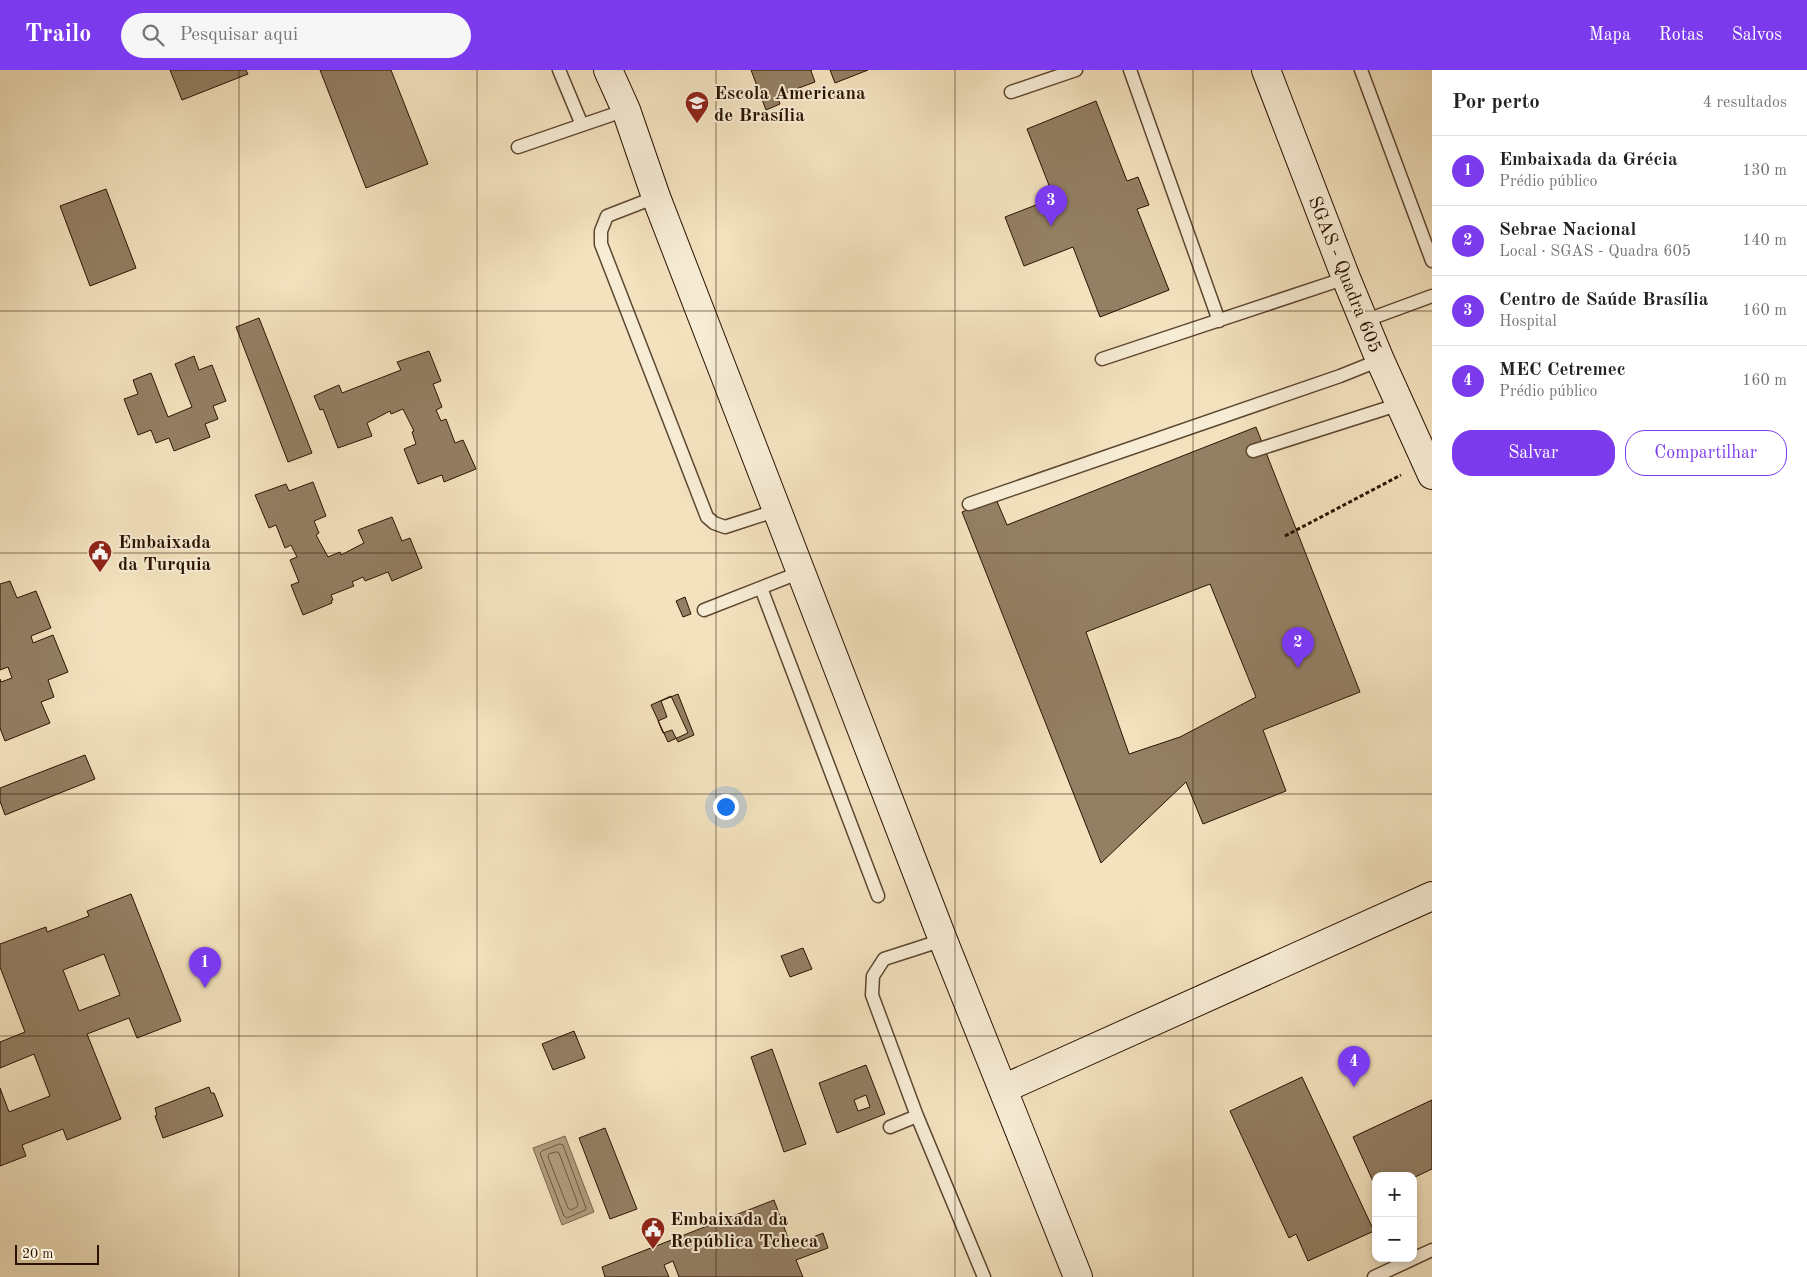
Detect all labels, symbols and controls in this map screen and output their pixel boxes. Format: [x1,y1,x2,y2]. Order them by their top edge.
search box [121,13,471,58]
icon: search [139,21,167,49]
text: Trailo [25,23,91,47]
text: Pesquisar aqui [179,26,298,45]
text: Mapa [1589,26,1631,44]
text: Rotas [1659,26,1704,44]
text: Salvos [1732,26,1782,44]
place label: Escola Americana de Brasília [714,85,866,126]
school or university icon: Escola Americana de Brasília [684,90,710,124]
text: Por perto [1452,92,1540,113]
text: 4 resultados [1703,95,1787,111]
text: Embaixada da Grécia [1499,151,1678,170]
text: 1 [1463,163,1473,179]
text: 130 m [1742,163,1787,179]
text: Prédio público [1499,174,1597,190]
pin: 3 [1035,185,1067,226]
street label: SGAS - Quadra 605 [1304,194,1384,356]
text: Sebrae Nacional [1499,221,1636,240]
text: 2 [1463,233,1473,249]
text: 140 m [1742,233,1787,249]
text: Local · SGAS - Quadra 605 [1499,244,1691,260]
text: Centro de Saúde Brasília [1499,291,1708,310]
text: 3 [1463,303,1473,319]
text: 160 m [1742,303,1787,319]
text: Hospital [1499,314,1557,330]
text: MEC Cetremec [1499,361,1626,380]
text: 4 [1463,373,1473,389]
text: 160 m [1742,373,1787,389]
text: Prédio público [1499,384,1597,400]
button: Salvar [1452,430,1615,476]
button: Compartilhar [1625,430,1787,476]
place label: Embaixada da Turquia [118,534,212,575]
public building icon: Embaixada da Turquia [87,539,113,573]
pin: 2 [1282,627,1314,668]
your location [713,794,739,820]
pin: 1 [189,947,221,988]
pin: 4 [1338,1046,1370,1087]
map controls [1372,1172,1417,1262]
button: + [1372,1172,1417,1217]
place label: Embaixada da República Tcheca [670,1211,819,1252]
public building icon: Embaixada da República Tcheca [640,1216,666,1250]
button: − [1372,1217,1417,1262]
scale bar [15,1242,99,1265]
text: 20 m [22,1247,53,1261]

